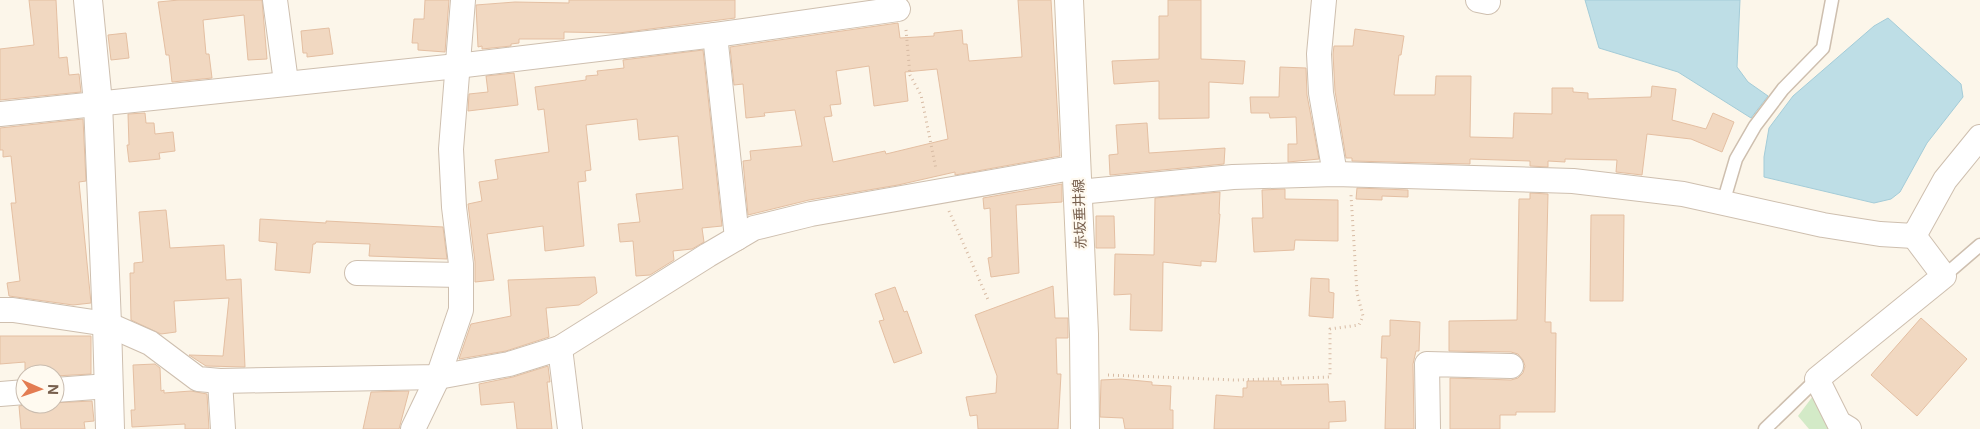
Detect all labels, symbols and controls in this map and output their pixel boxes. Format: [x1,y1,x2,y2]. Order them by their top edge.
street label: 赤坂垂井線 [1069,179,1089,249]
north arrow [15,364,65,414]
text: N [45,384,62,395]

